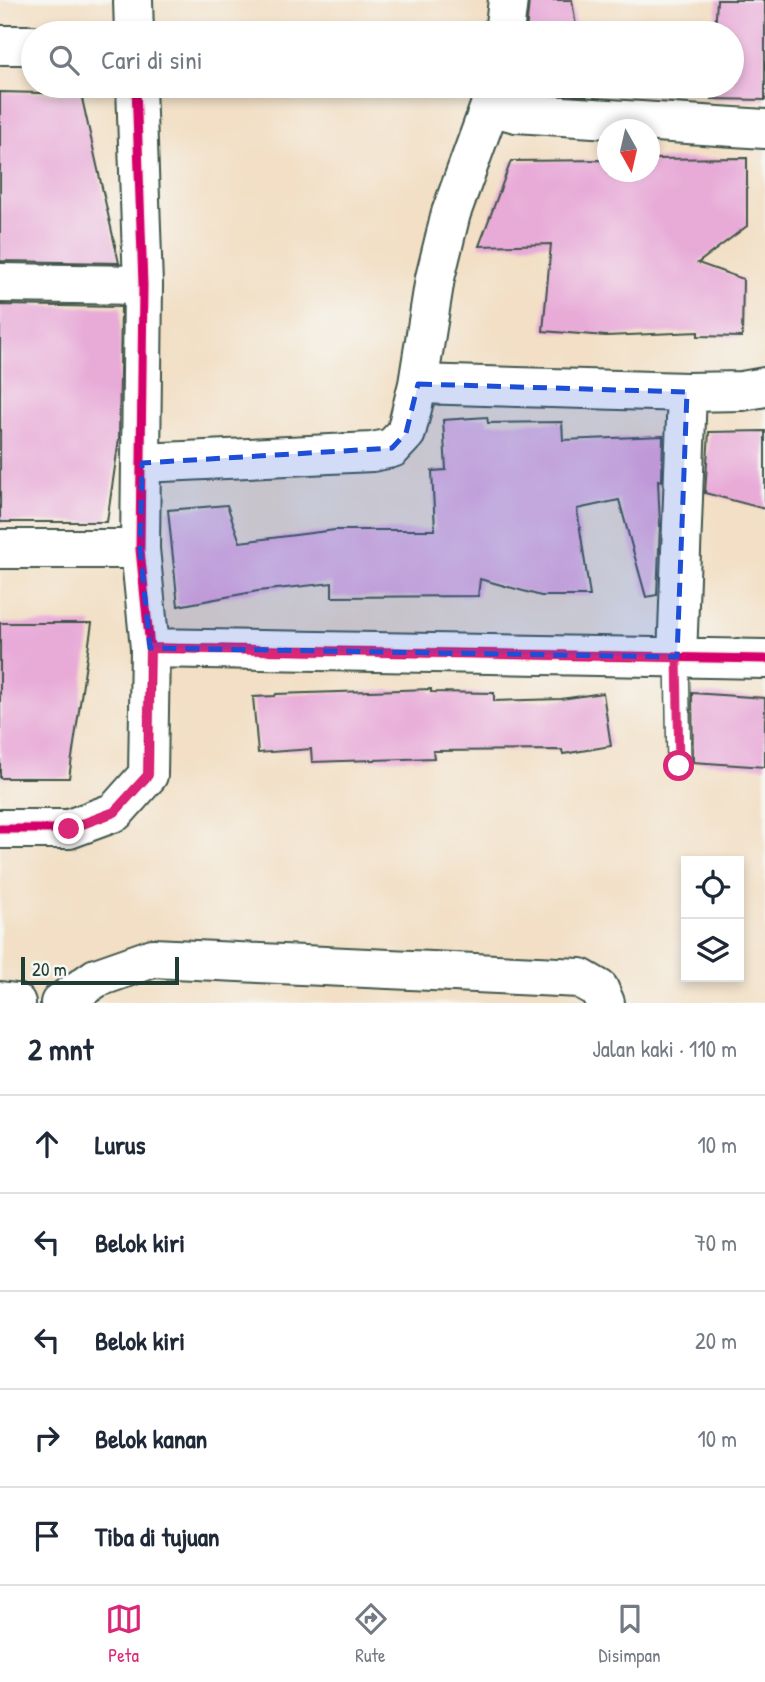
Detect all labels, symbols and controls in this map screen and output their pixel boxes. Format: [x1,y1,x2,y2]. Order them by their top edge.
search box [21,21,744,98]
icon: search [45,41,83,79]
text: Cari di sini [101,42,203,77]
north arrow [597,119,660,182]
route start [663,750,694,781]
route end [53,813,84,844]
map controls [681,856,744,982]
button: locate [681,856,744,919]
button: layers [681,919,744,982]
scale bar [21,954,178,986]
text: 20 m [32,956,67,982]
text: 2 mnt [28,1029,93,1069]
text: Jalan kaki · 110 m [592,1033,737,1064]
icon: ahead [28,1125,66,1163]
text: Lurus [95,1127,146,1162]
text: 10 m [697,1129,737,1160]
icon: left [28,1223,66,1261]
text: Belok kiri [95,1225,185,1260]
text: 70 m [694,1227,737,1258]
icon: left [28,1321,66,1359]
text: Belok kiri [95,1323,185,1358]
text: 20 m [695,1325,737,1356]
icon: right [28,1419,66,1457]
text: Belok kanan [95,1421,207,1456]
text: 10 m [697,1423,737,1454]
icon: arrive [28,1517,66,1555]
text: Tiba di tujuan [95,1519,220,1554]
tab: Peta [105,1600,143,1668]
tab: Rute [352,1600,390,1668]
tab: Disimpan [599,1600,660,1668]

